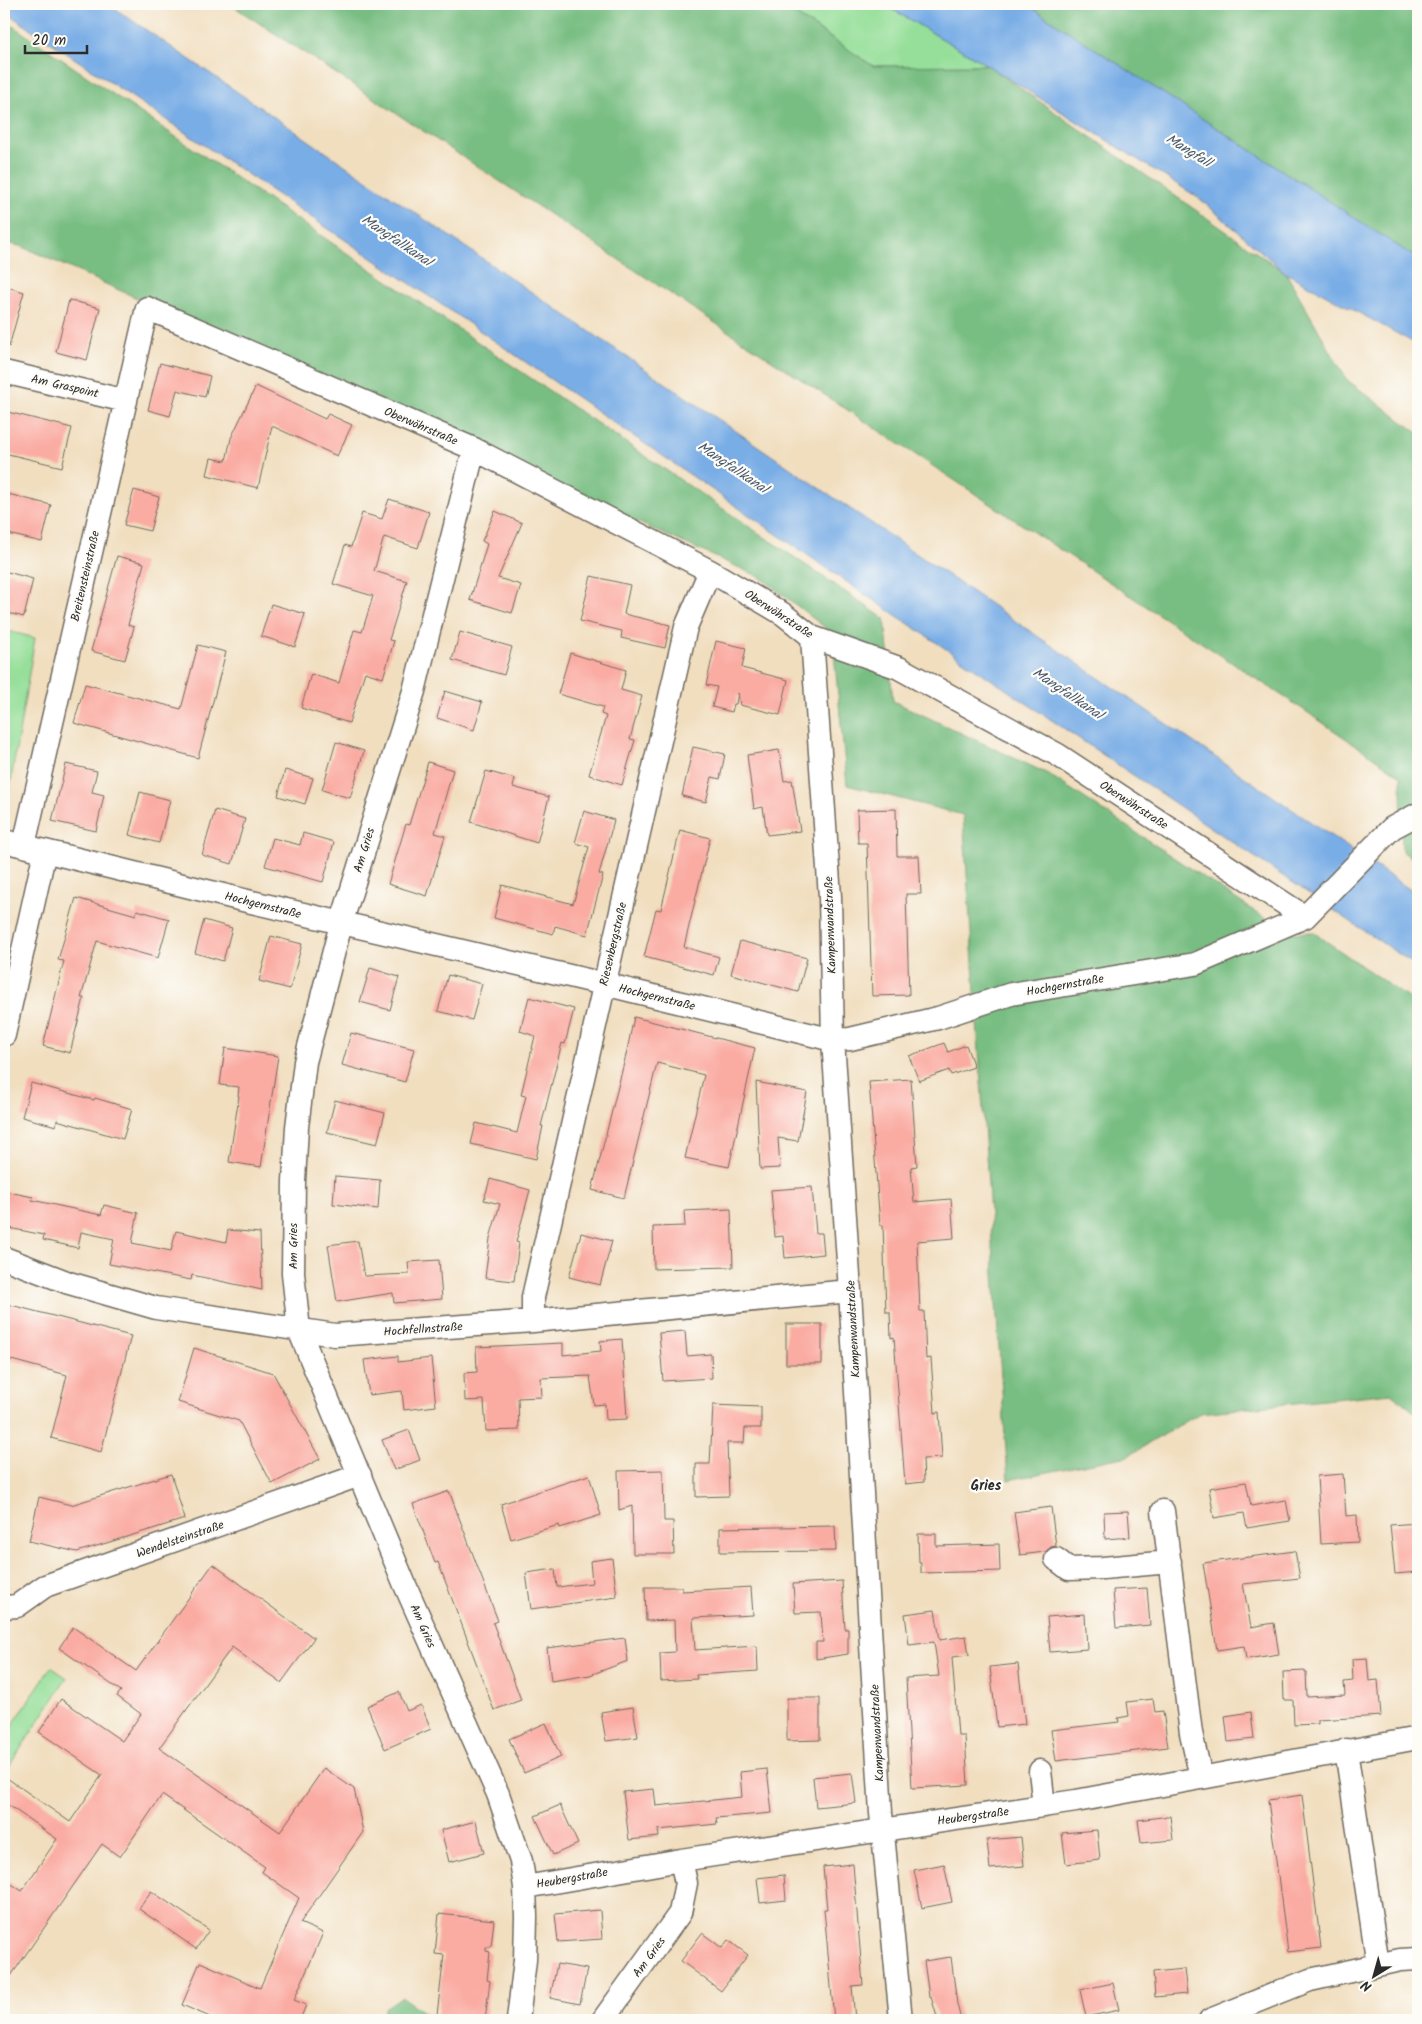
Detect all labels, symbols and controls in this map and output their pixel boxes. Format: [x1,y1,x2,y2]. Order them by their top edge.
scale bar [25,22,88,54]
text: 20 m [32,29,66,53]
water label: Mangfall [1161,128,1218,175]
water label: Mangfallkanal [357,209,438,274]
street label: Am Graspoint [29,369,101,404]
street label: Oberwöhrstraße [381,402,461,451]
water label: Mangfallkanal [693,436,774,501]
street label: Breitensteinstraße [66,528,105,623]
street label: Oberwöhrstraße [741,585,817,644]
water label: Mangfallkanal [1028,662,1109,727]
street label: Oberwöhrstraße [1096,776,1172,835]
street label: Am Gries [349,825,380,875]
street label: Kampenwandstraße [819,875,842,974]
street label: Hochgernstraße [222,887,304,924]
street label: Riesenbergstraße [595,900,632,988]
street label: Hochgernstraße [1025,969,1106,1002]
street label: Hochgernstraße [616,979,698,1016]
street label: Am Gries [284,1223,303,1269]
street label: Kampenwandstraße [841,1279,866,1378]
street label: Hochfellnstraße [383,1317,464,1342]
district label: Gries [971,1475,1002,1497]
street label: Wendelsteinstraße [134,1515,227,1563]
street label: Am Gries [404,1601,441,1651]
street label: Kampenwandstraße [865,1683,890,1782]
street label: Heubergstraße [936,1802,1011,1831]
street label: Heubergstraße [535,1863,610,1894]
street label: Am Gries [628,1933,671,1982]
north arrow [1350,1952,1400,2002]
text: N [1357,1974,1377,1997]

